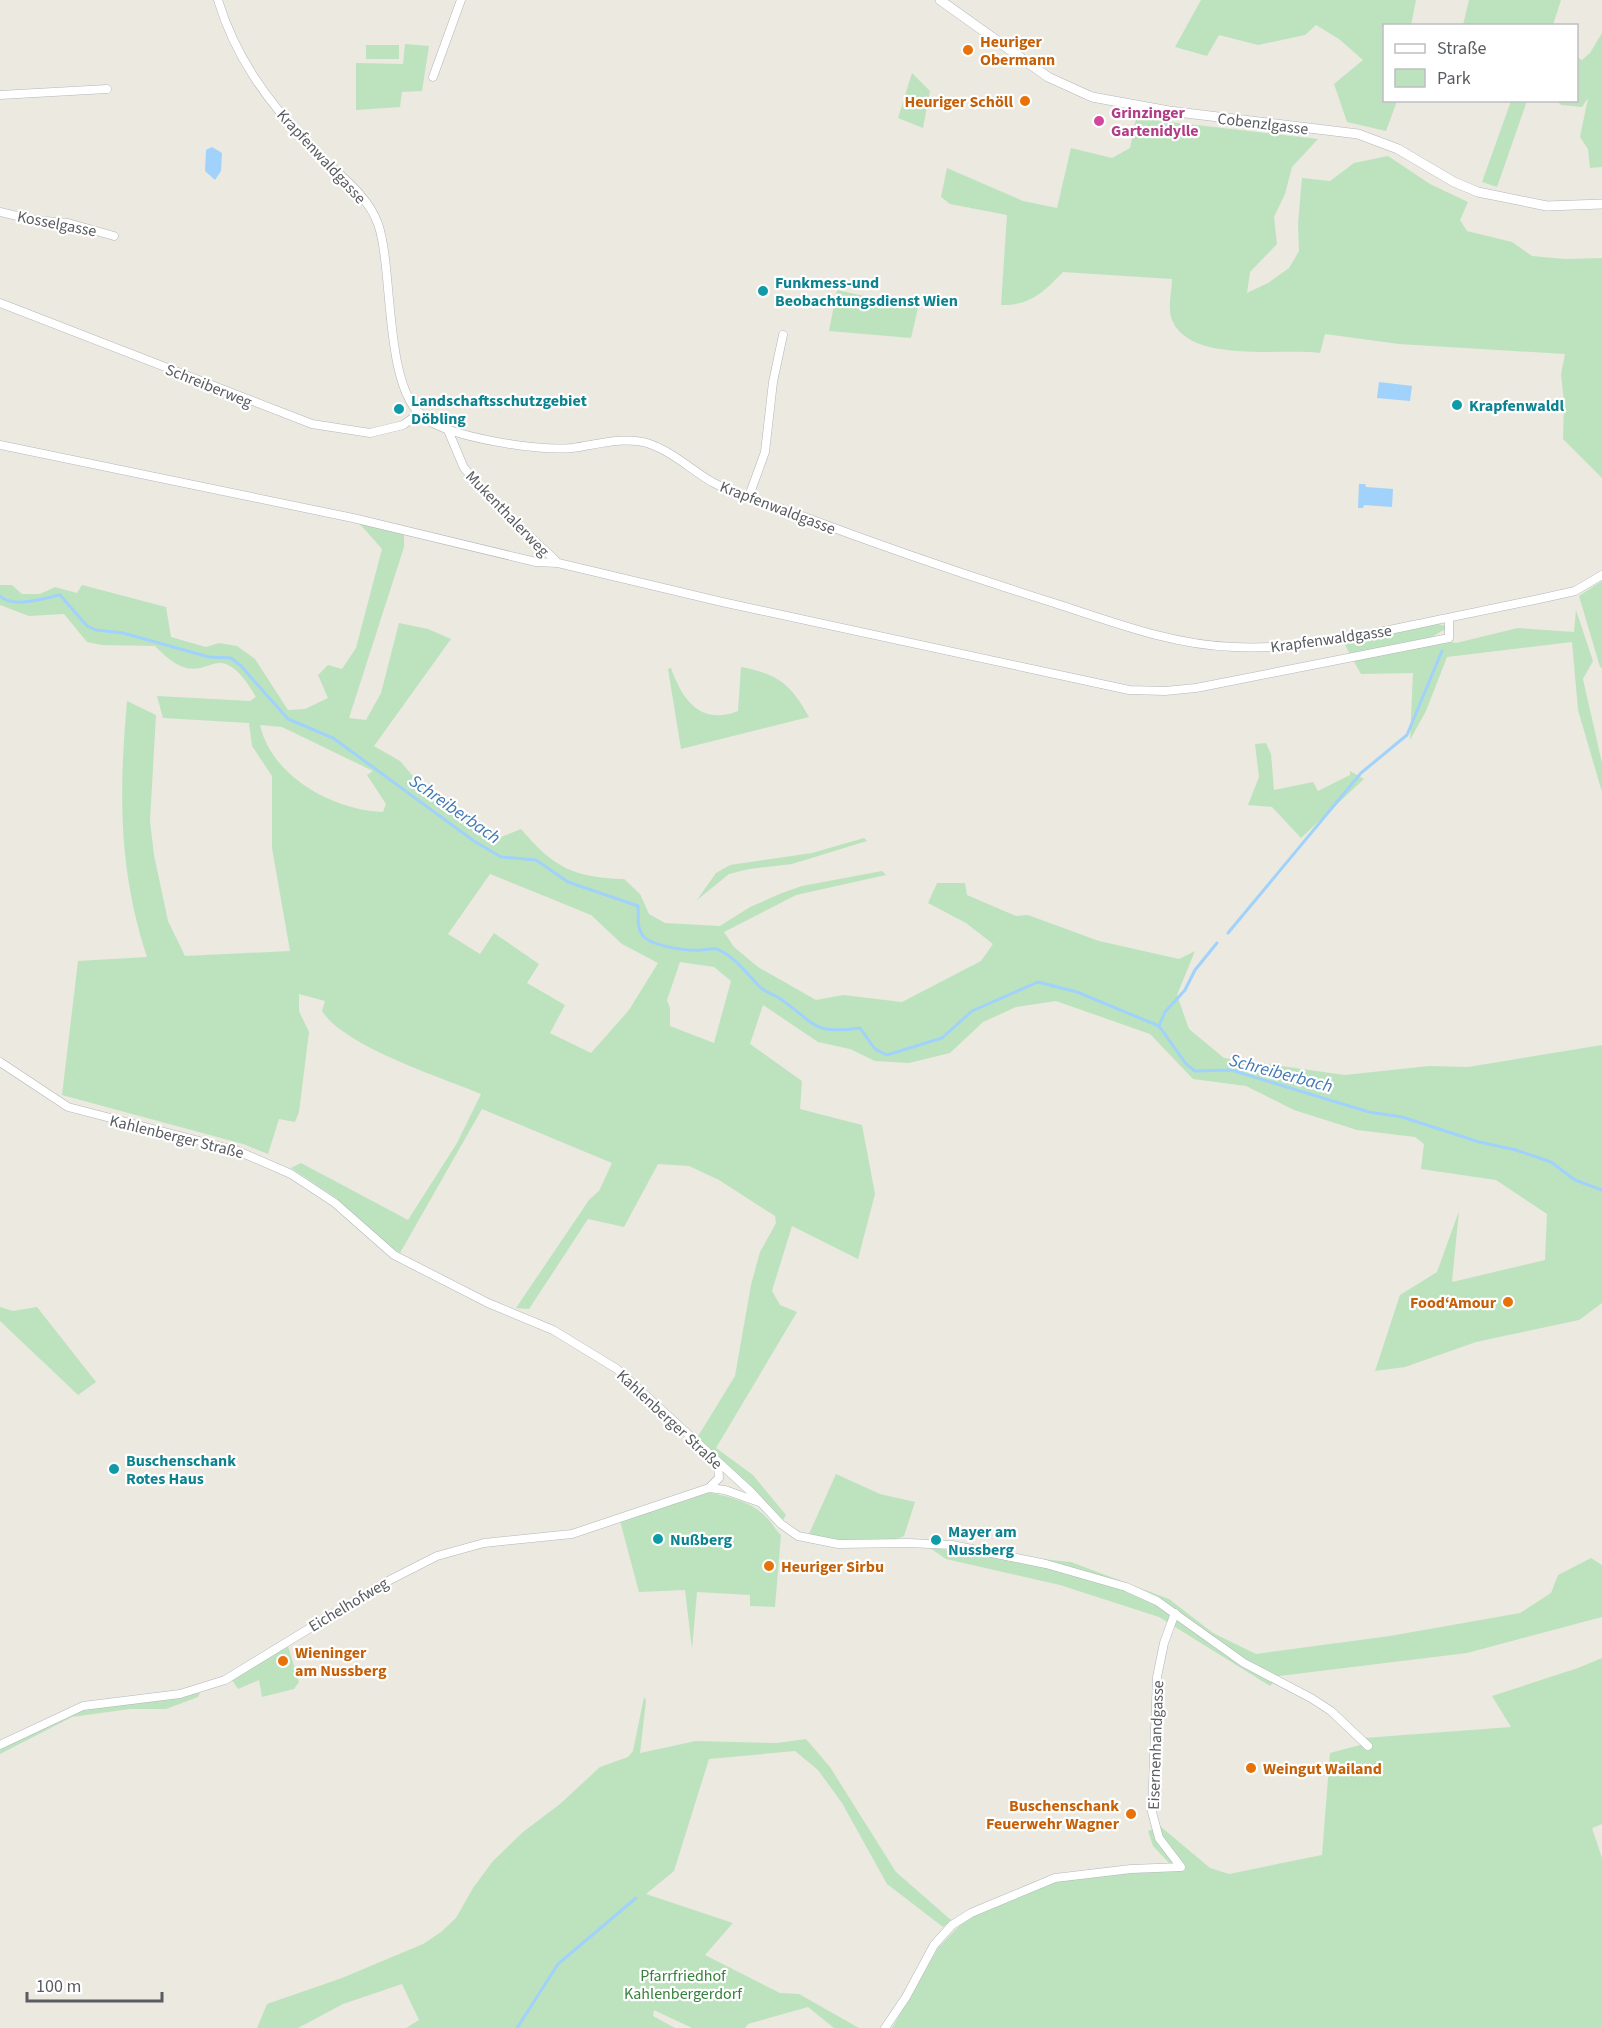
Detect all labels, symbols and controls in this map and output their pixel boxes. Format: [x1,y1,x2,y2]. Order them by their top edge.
legend [1383,24,1578,102]
place label: Heuriger Obermann [980,31,1055,71]
text: Straße [1437,36,1487,61]
marker: Heuriger Obermann [961,43,975,57]
text: Park [1437,66,1471,91]
place label: Heuriger Schöll [904,91,1013,113]
marker: Heuriger Schöll [1018,94,1032,108]
place label: Grinzinger Gartenidylle [1111,102,1199,142]
street label: Krapfenwaldgasse [272,105,371,209]
street label: Cobenzlgasse [1216,108,1310,140]
marker: Grinzinger Gartenidylle [1092,114,1106,128]
street label: Kosselgasse [15,206,98,242]
place label: Funkmess-und Beobachtungsdienst Wien [775,272,958,312]
marker: Funkmess-und Beobachtungsdienst Wien [756,284,770,298]
street label: Schreiberweg [162,359,255,413]
place label: Landschaftsschutzgebiet Döbling [411,390,587,430]
place label: Krapfenwaldl [1469,395,1564,417]
marker: Krapfenwaldl [1450,398,1464,412]
marker: Landschaftsschutzgebiet Döbling [392,402,406,416]
street label: Mukenthalerweg [460,466,554,562]
street label: Krapfenwaldgasse [717,476,839,540]
street label: Krapfenwaldgasse [1269,620,1393,658]
water label: Schreiberbach [404,769,505,850]
water label: Schreiberbach [1226,1048,1335,1099]
street label: Kahlenberger Straße [107,1110,246,1164]
place label: Food‘Amour [1410,1292,1497,1314]
marker: Food‘Amour [1501,1295,1515,1309]
street label: Kahlenberger Straße [612,1365,727,1475]
place label: Buschenschank Rotes Haus [126,1450,236,1490]
marker: Buschenschank Rotes Haus [107,1462,121,1476]
place label: Mayer am Nussberg [948,1521,1017,1561]
place label: Nußberg [670,1529,733,1551]
marker: Nußberg [651,1532,665,1546]
marker: Mayer am Nussberg [929,1533,943,1547]
place label: Heuriger Sirbu [781,1556,884,1578]
marker: Heuriger Sirbu [762,1559,776,1573]
street label: Eichelhofweg [304,1572,393,1637]
place label: Wieninger am Nussberg [295,1642,387,1682]
marker: Wieninger am Nussberg [276,1654,290,1668]
street label: Eisernenhandgasse [1143,1680,1169,1810]
place label: Weingut Wailand [1263,1758,1382,1780]
marker: Weingut Wailand [1244,1761,1258,1775]
place label: Buschenschank Feuerwehr Wagner [986,1795,1120,1835]
marker: Buschenschank Feuerwehr Wagner [1124,1807,1138,1821]
scale bar [27,1965,162,2003]
park label: Pfarrfriedhof Kahlenbergerdorf [624,1965,743,2005]
text: 100 m [36,1974,81,1999]

